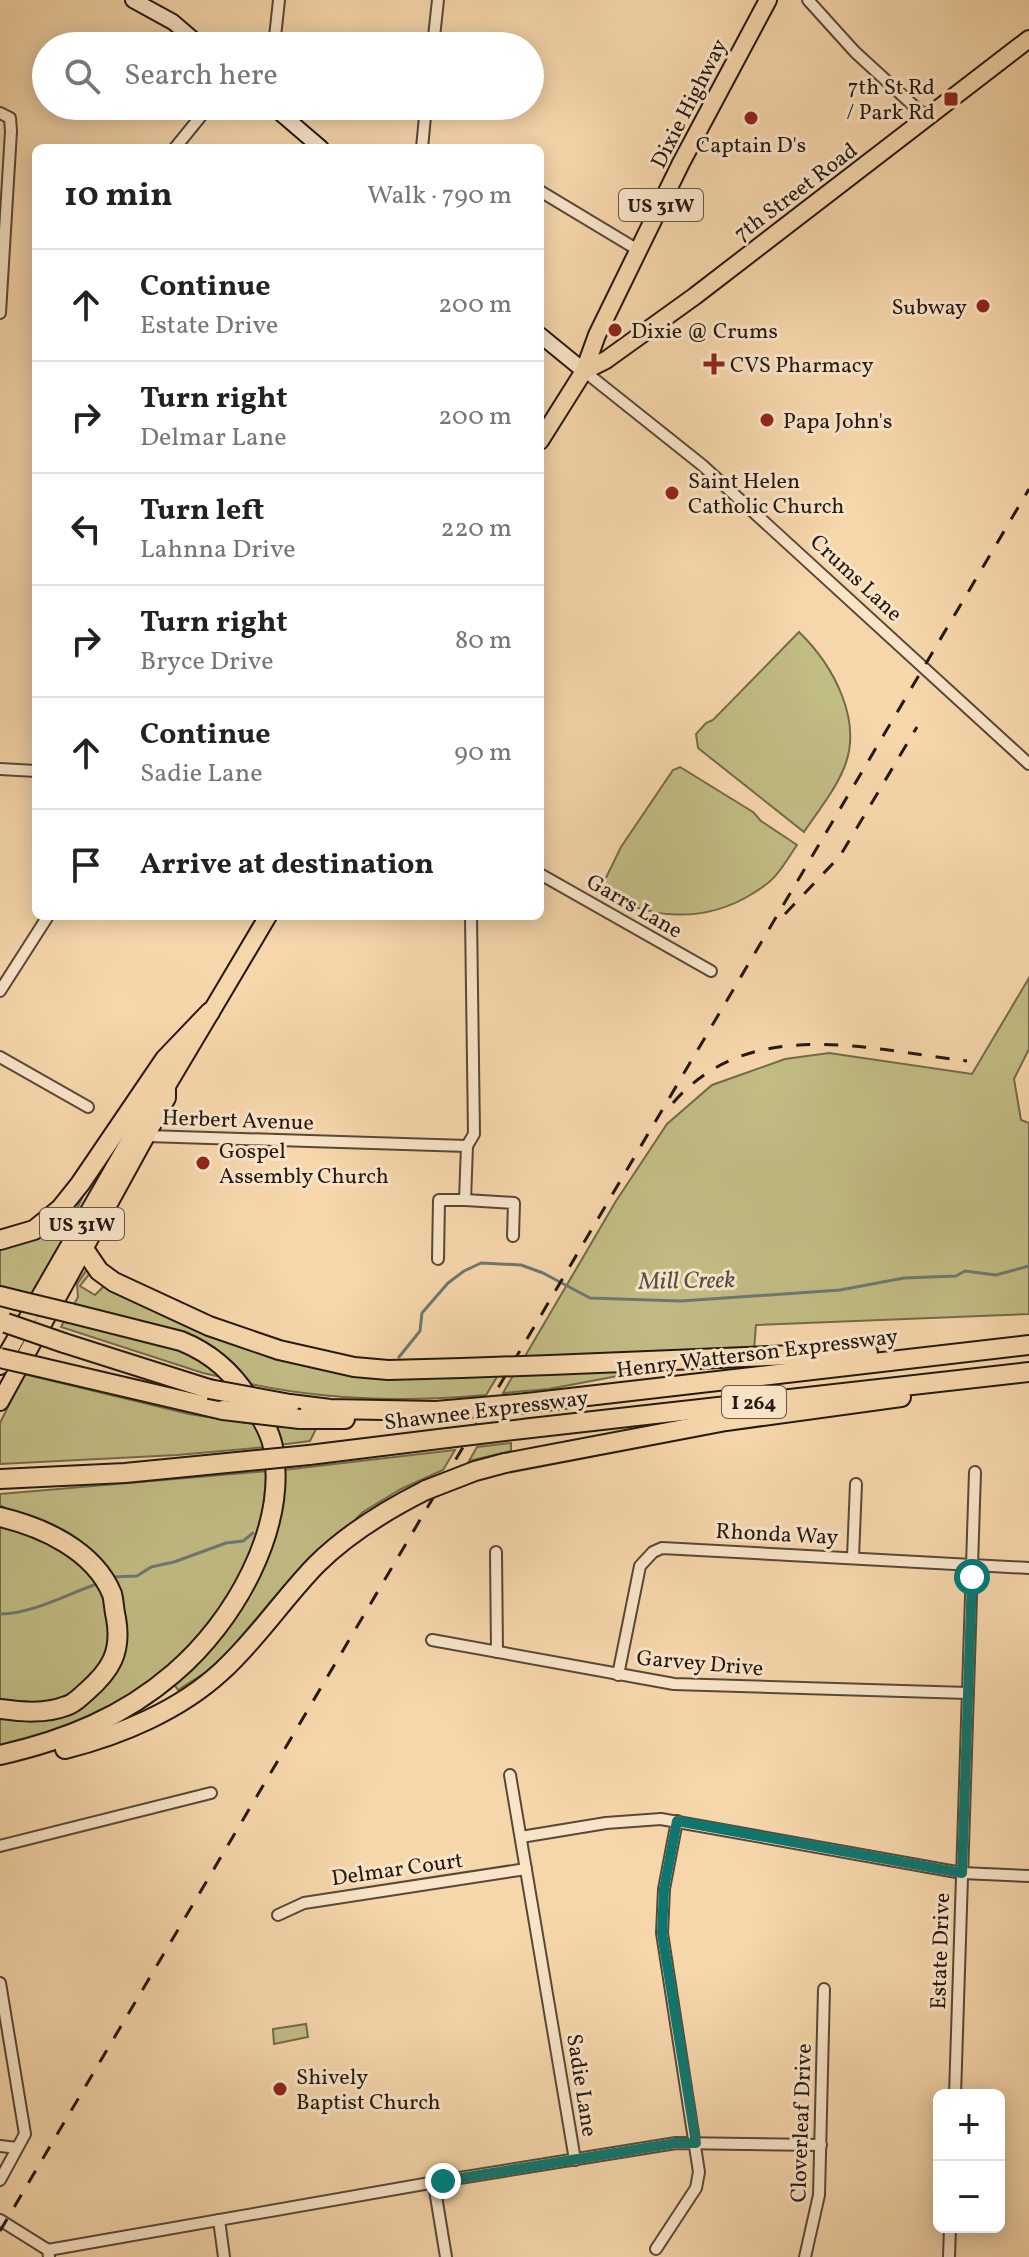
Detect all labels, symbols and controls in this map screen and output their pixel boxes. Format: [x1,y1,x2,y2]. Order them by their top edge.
search box [32,32,544,120]
street label: Dixie Highway [644,34,736,174]
icon: search [60,54,104,98]
text: Search here [124,55,278,97]
place label: 7th St Rd / Park Rd [846,73,935,129]
marker: 7th St Rd / Park Rd [942,90,960,108]
marker: Captain D's [742,109,760,127]
place label: Captain D's [696,131,806,162]
street label: 7th Street Road [728,136,865,250]
text: 10 min [64,173,173,220]
text: Walk · 790 m [367,178,512,214]
road number: US 31W [619,189,703,221]
text: Continue [140,266,271,308]
icon: ahead [64,283,108,327]
text: 200 m [438,287,512,323]
place label: Subway [891,293,967,324]
marker: Subway [974,297,992,315]
text: Estate Drive [140,308,278,344]
place label: Dixie @ Crums [631,317,778,348]
marker: Dixie @ Crums [606,321,624,339]
place label: CVS Pharmacy [730,351,874,382]
marker: CVS Pharmacy [705,355,723,373]
text: Turn right [140,378,288,420]
icon: right [64,395,108,439]
text: 200 m [438,399,512,435]
place label: Papa John's [783,407,892,438]
marker: Papa John's [758,411,776,429]
text: Delmar Lane [140,420,286,456]
place label: Saint Helen Catholic Church [688,467,844,523]
marker: Saint Helen Catholic Church [663,484,681,502]
text: Turn left [140,490,264,532]
icon: left [64,507,108,551]
text: 220 m [440,511,512,547]
street label: Crums Lane [802,528,908,630]
text: Lahnna Drive [140,532,296,568]
text: Turn right [140,602,288,644]
icon: right [64,619,108,663]
text: 80 m [455,623,512,659]
text: Bryce Drive [140,644,274,680]
text: Continue [140,714,271,756]
icon: ahead [64,731,108,775]
text: 90 m [454,735,512,771]
text: Sadie Lane [140,756,263,792]
icon: arrive [64,843,108,887]
text: Arrive at destination [140,844,434,886]
street label: Garrs Lane [580,867,687,947]
street label: Herbert Avenue [161,1103,314,1140]
place label: Gospel Assembly Church [219,1137,389,1193]
marker: Gospel Assembly Church [194,1154,212,1172]
road number: US 31W [40,1208,124,1240]
water label: Mill Creek [637,1264,736,1300]
street label: Henry Watterson Expressway [615,1322,900,1387]
street label: Shawnee Expressway [382,1384,590,1439]
road number: I 264 [722,1386,786,1418]
street label: Rhonda Way [715,1517,839,1554]
route start [954,1559,990,1595]
street label: Garvey Drive [635,1644,765,1685]
street label: Delmar Court [330,1846,465,1895]
street label: Estate Drive [924,1892,959,2010]
street label: Sadie Lane [557,2032,604,2139]
street label: Cloverleaf Drive [784,2043,821,2203]
place label: Shively Baptist Church [296,2063,441,2119]
marker: Shively Baptist Church [271,2080,289,2098]
map controls [933,2089,1005,2233]
button: + [933,2089,1005,2161]
button: − [933,2161,1005,2233]
route end [425,2163,461,2199]

